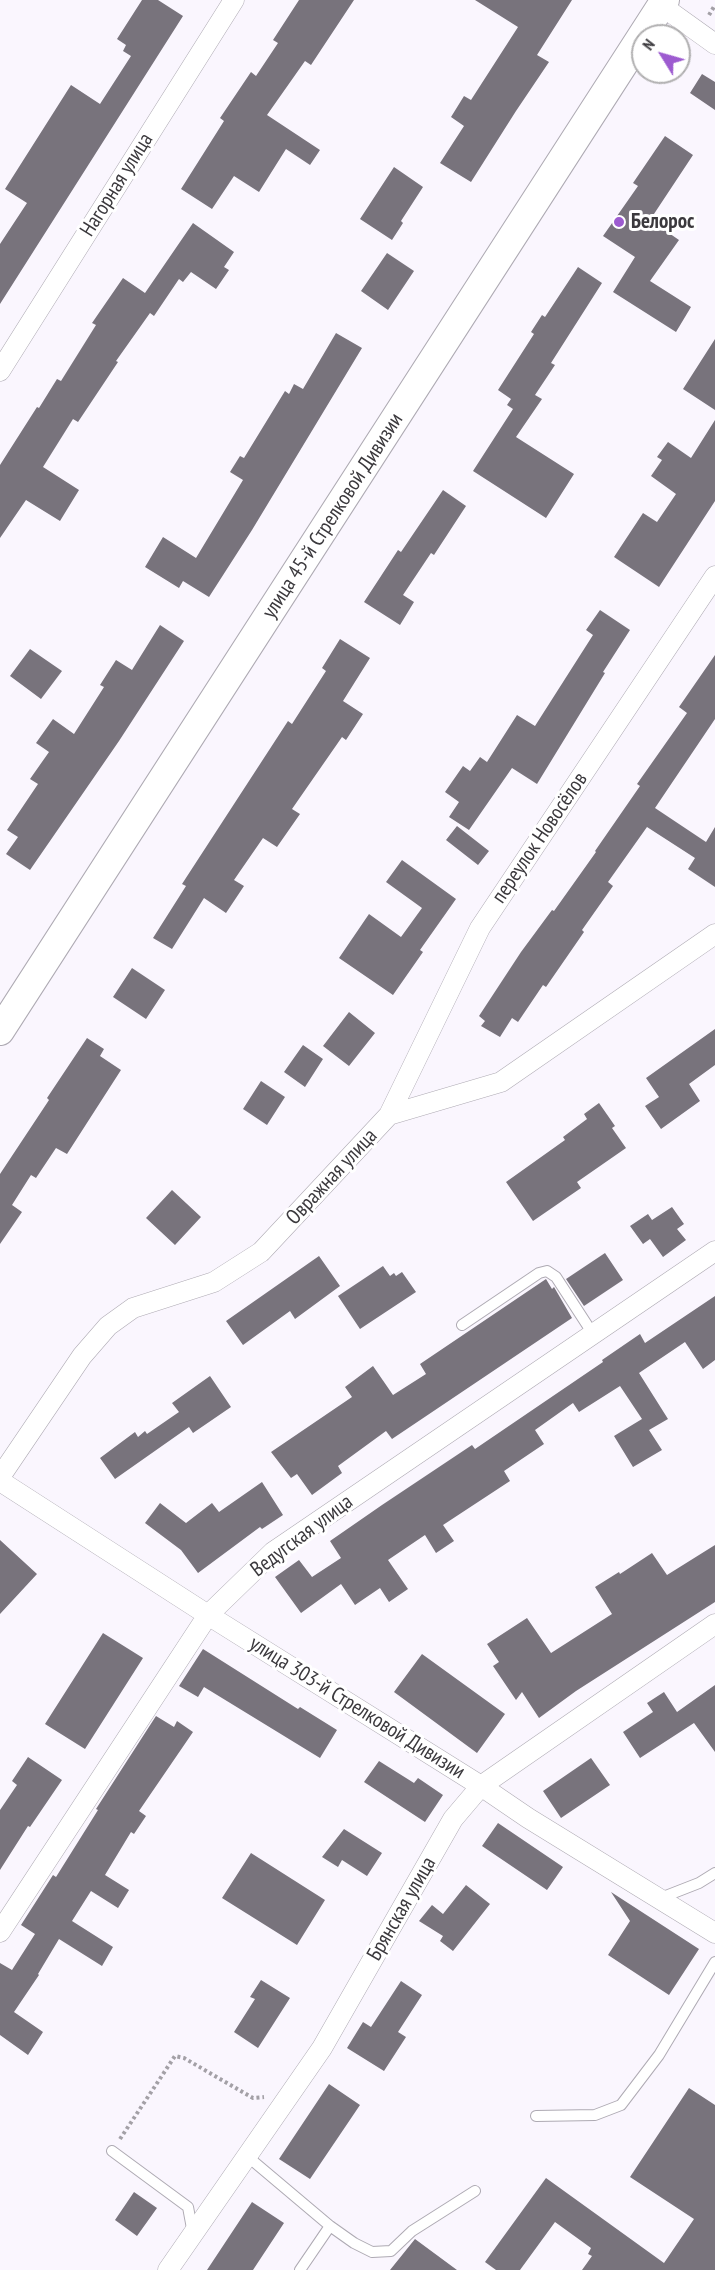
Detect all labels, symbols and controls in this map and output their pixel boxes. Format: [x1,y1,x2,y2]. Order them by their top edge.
north arrow [631,24,691,84]
text: N [638,35,659,54]
street label: Нагорная улица [75,129,159,241]
place label: Белорос [631,209,694,235]
marker: Белорос [612,215,626,229]
street label: улица 45-й Стрелковой Дивизии [257,409,409,623]
street label: переулок Новосёлов [487,768,593,908]
street label: Овражная улица [281,1124,383,1230]
street label: Ведугская улица [246,1490,358,1582]
street label: улица 303-й Стрелковой Дивизии [245,1631,469,1785]
street label: Брянская улица [362,1853,442,1965]

